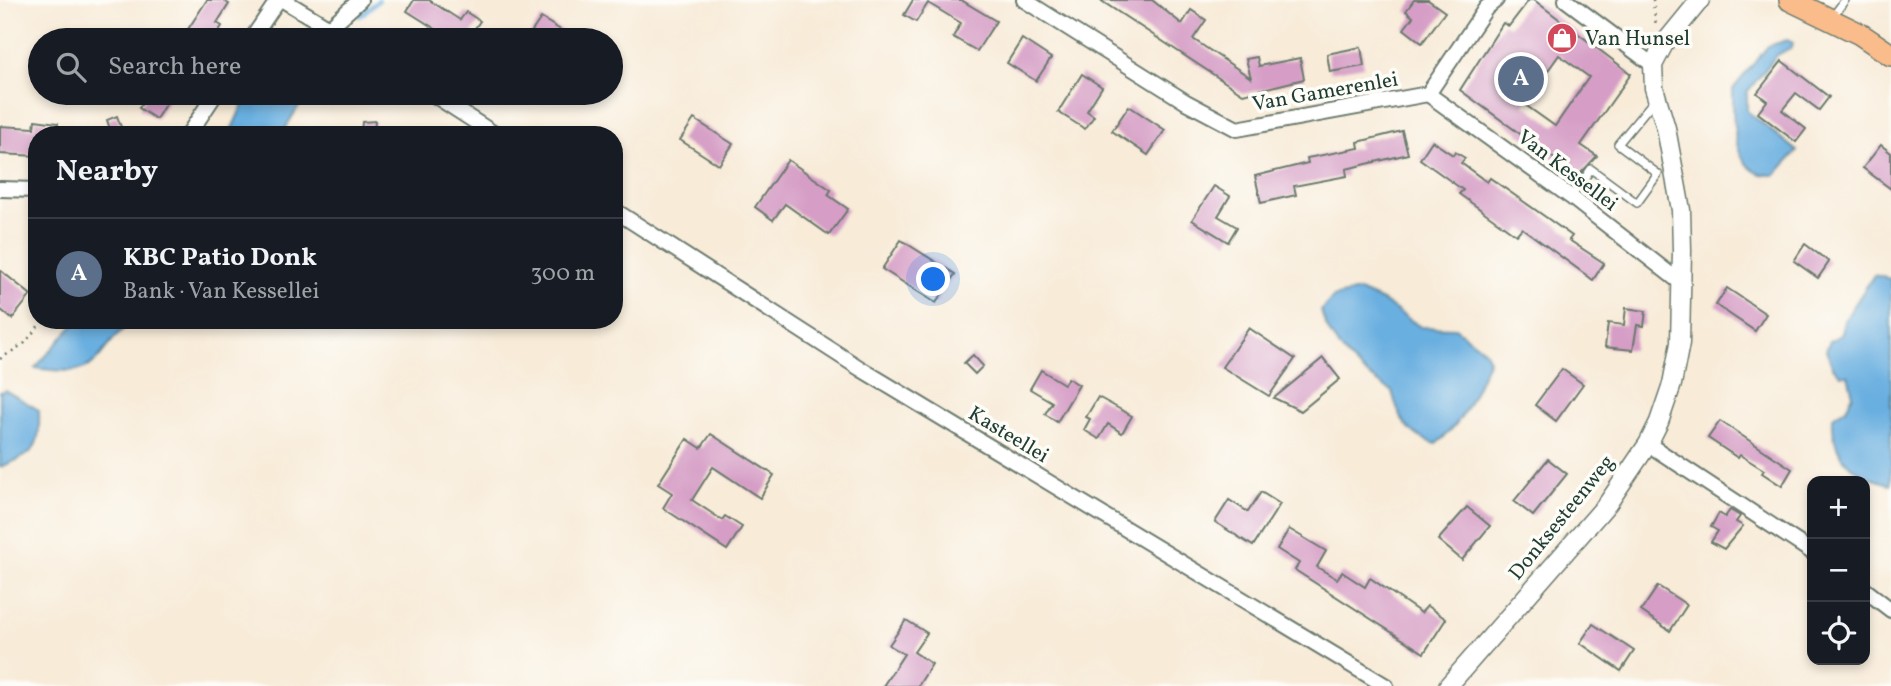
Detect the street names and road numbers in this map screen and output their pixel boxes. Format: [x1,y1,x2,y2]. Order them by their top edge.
street label: Van Gamerenlei [1250,65,1401,120]
street label: Van Kessellei [1511,124,1624,219]
street label: Kasteellei [962,400,1054,471]
street label: Donksesteenweg [1502,449,1622,587]

